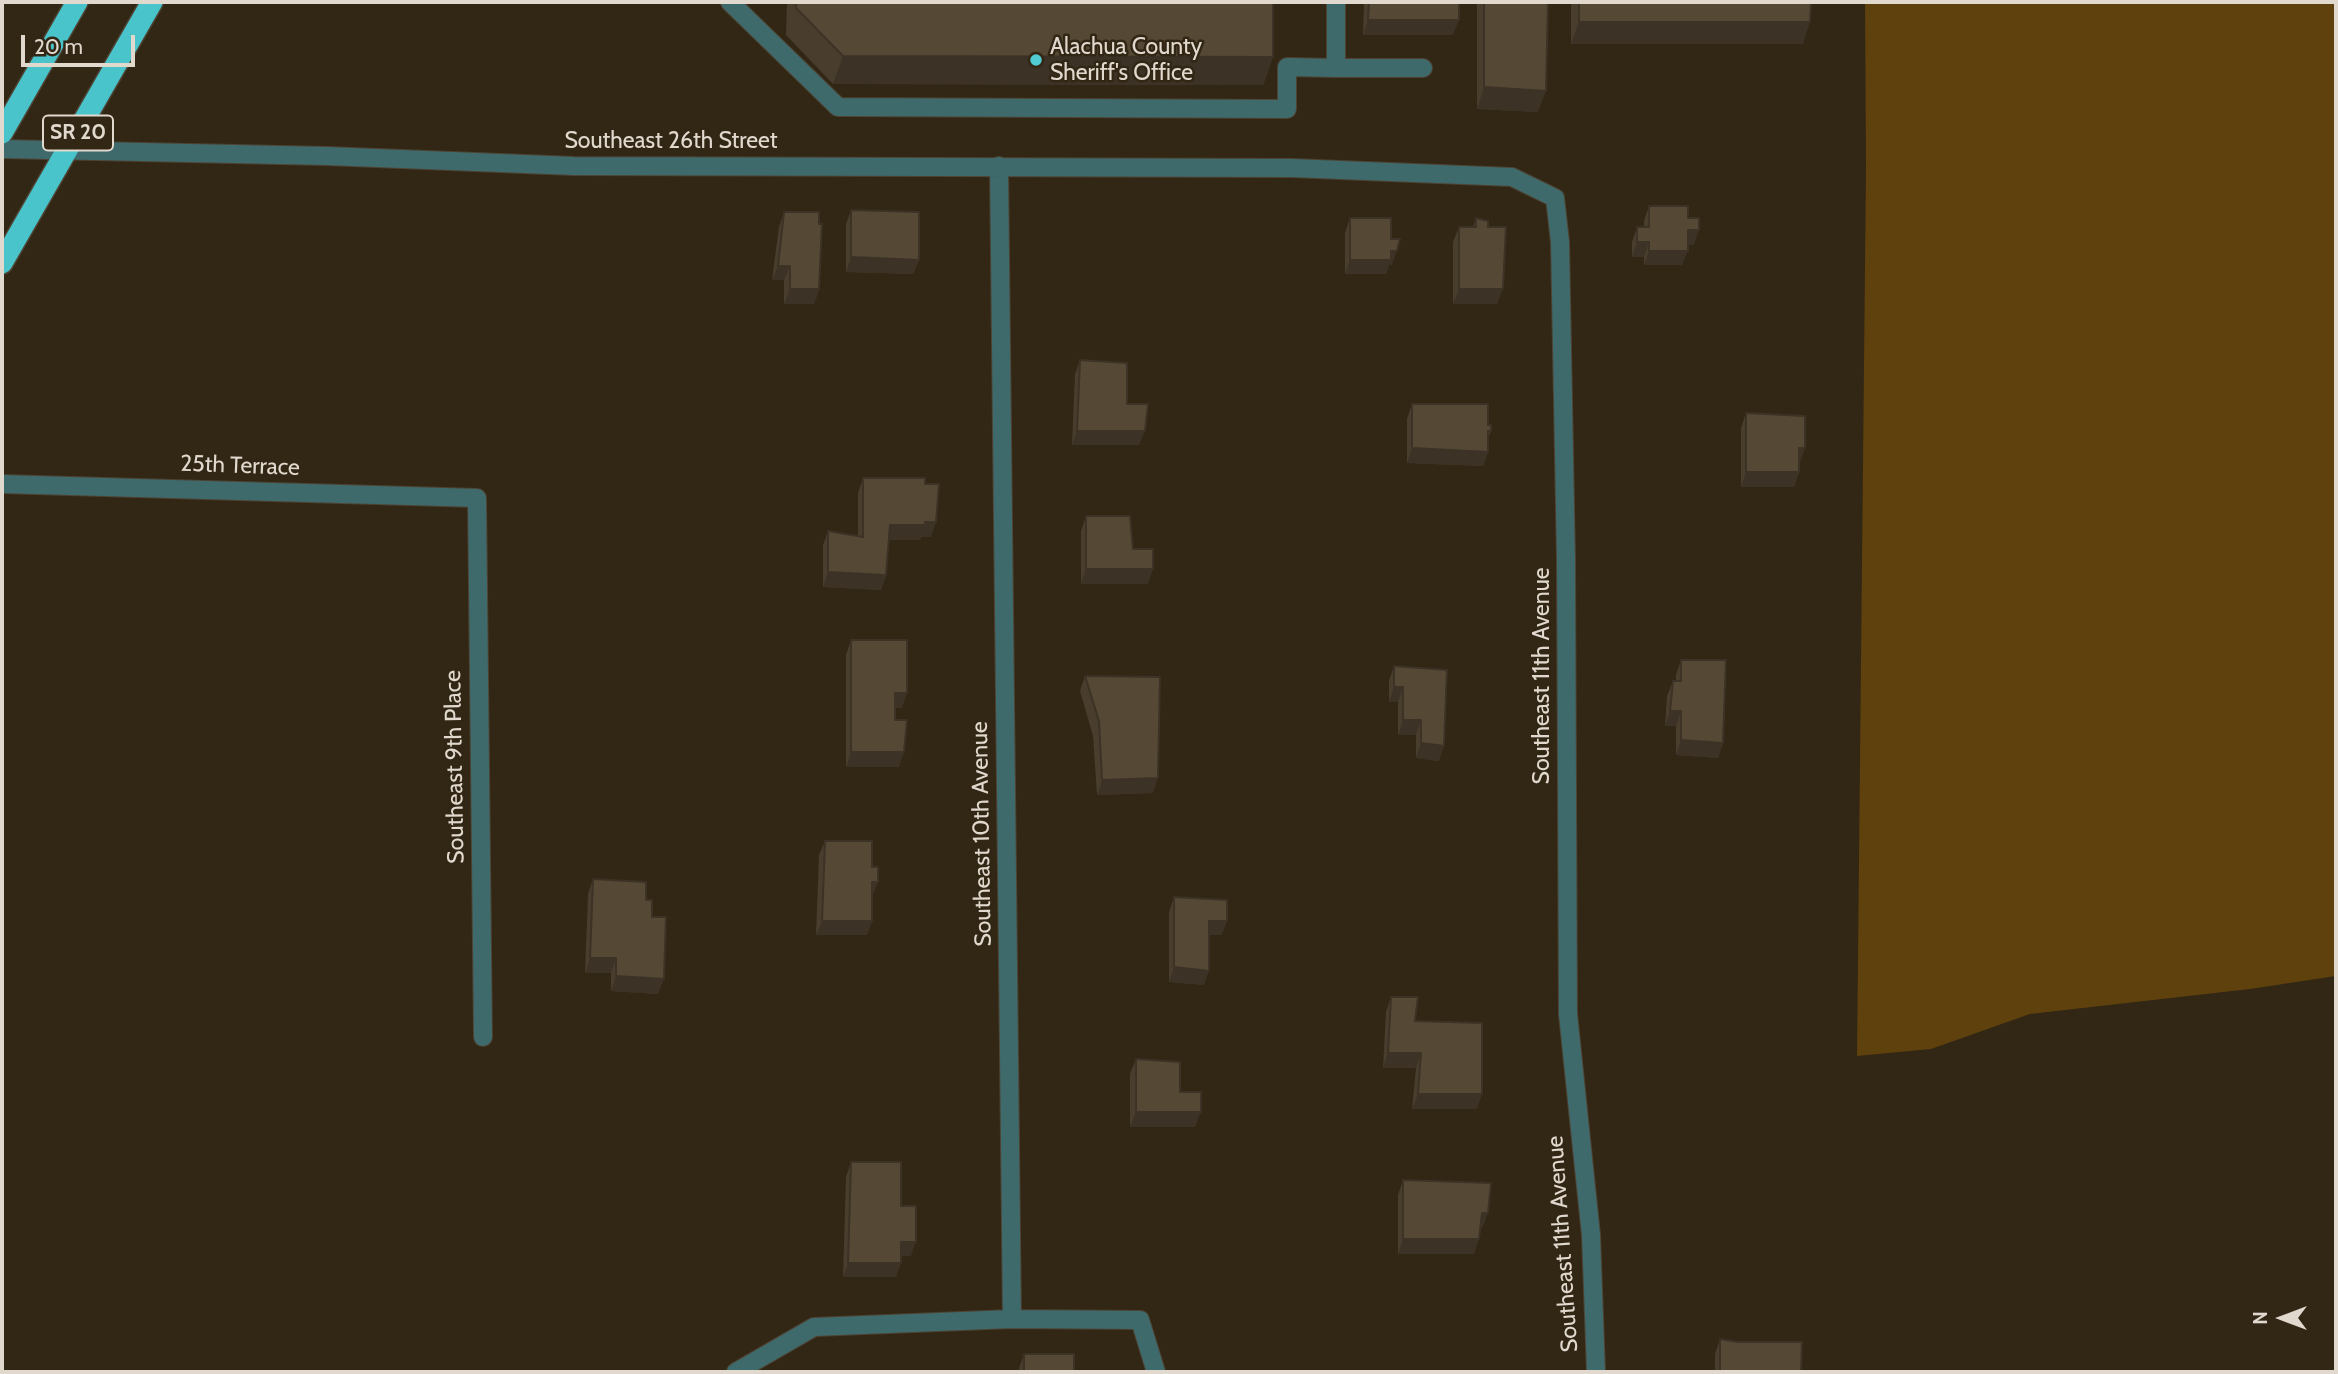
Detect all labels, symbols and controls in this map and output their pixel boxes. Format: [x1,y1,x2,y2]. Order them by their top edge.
scale bar [24,21,138,65]
place label: Alachua County Sheriff's Office [1050,33,1202,87]
text: 20 m [34,34,83,59]
marker: Alachua County Sheriff's Office [1028,52,1044,68]
road number: SR 20 [43,116,113,150]
street label: Southeast 26th Street [564,127,778,155]
street label: 25th Terrace [180,450,300,482]
street label: Southeast 11th Avenue [1528,568,1556,784]
street label: Southeast 9th Place [440,670,470,864]
street label: Southeast 10th Avenue [966,721,998,947]
street label: Southeast 11th Avenue [1542,1135,1584,1353]
north arrow [2247,1283,2317,1353]
text: N [2249,1311,2272,1325]

